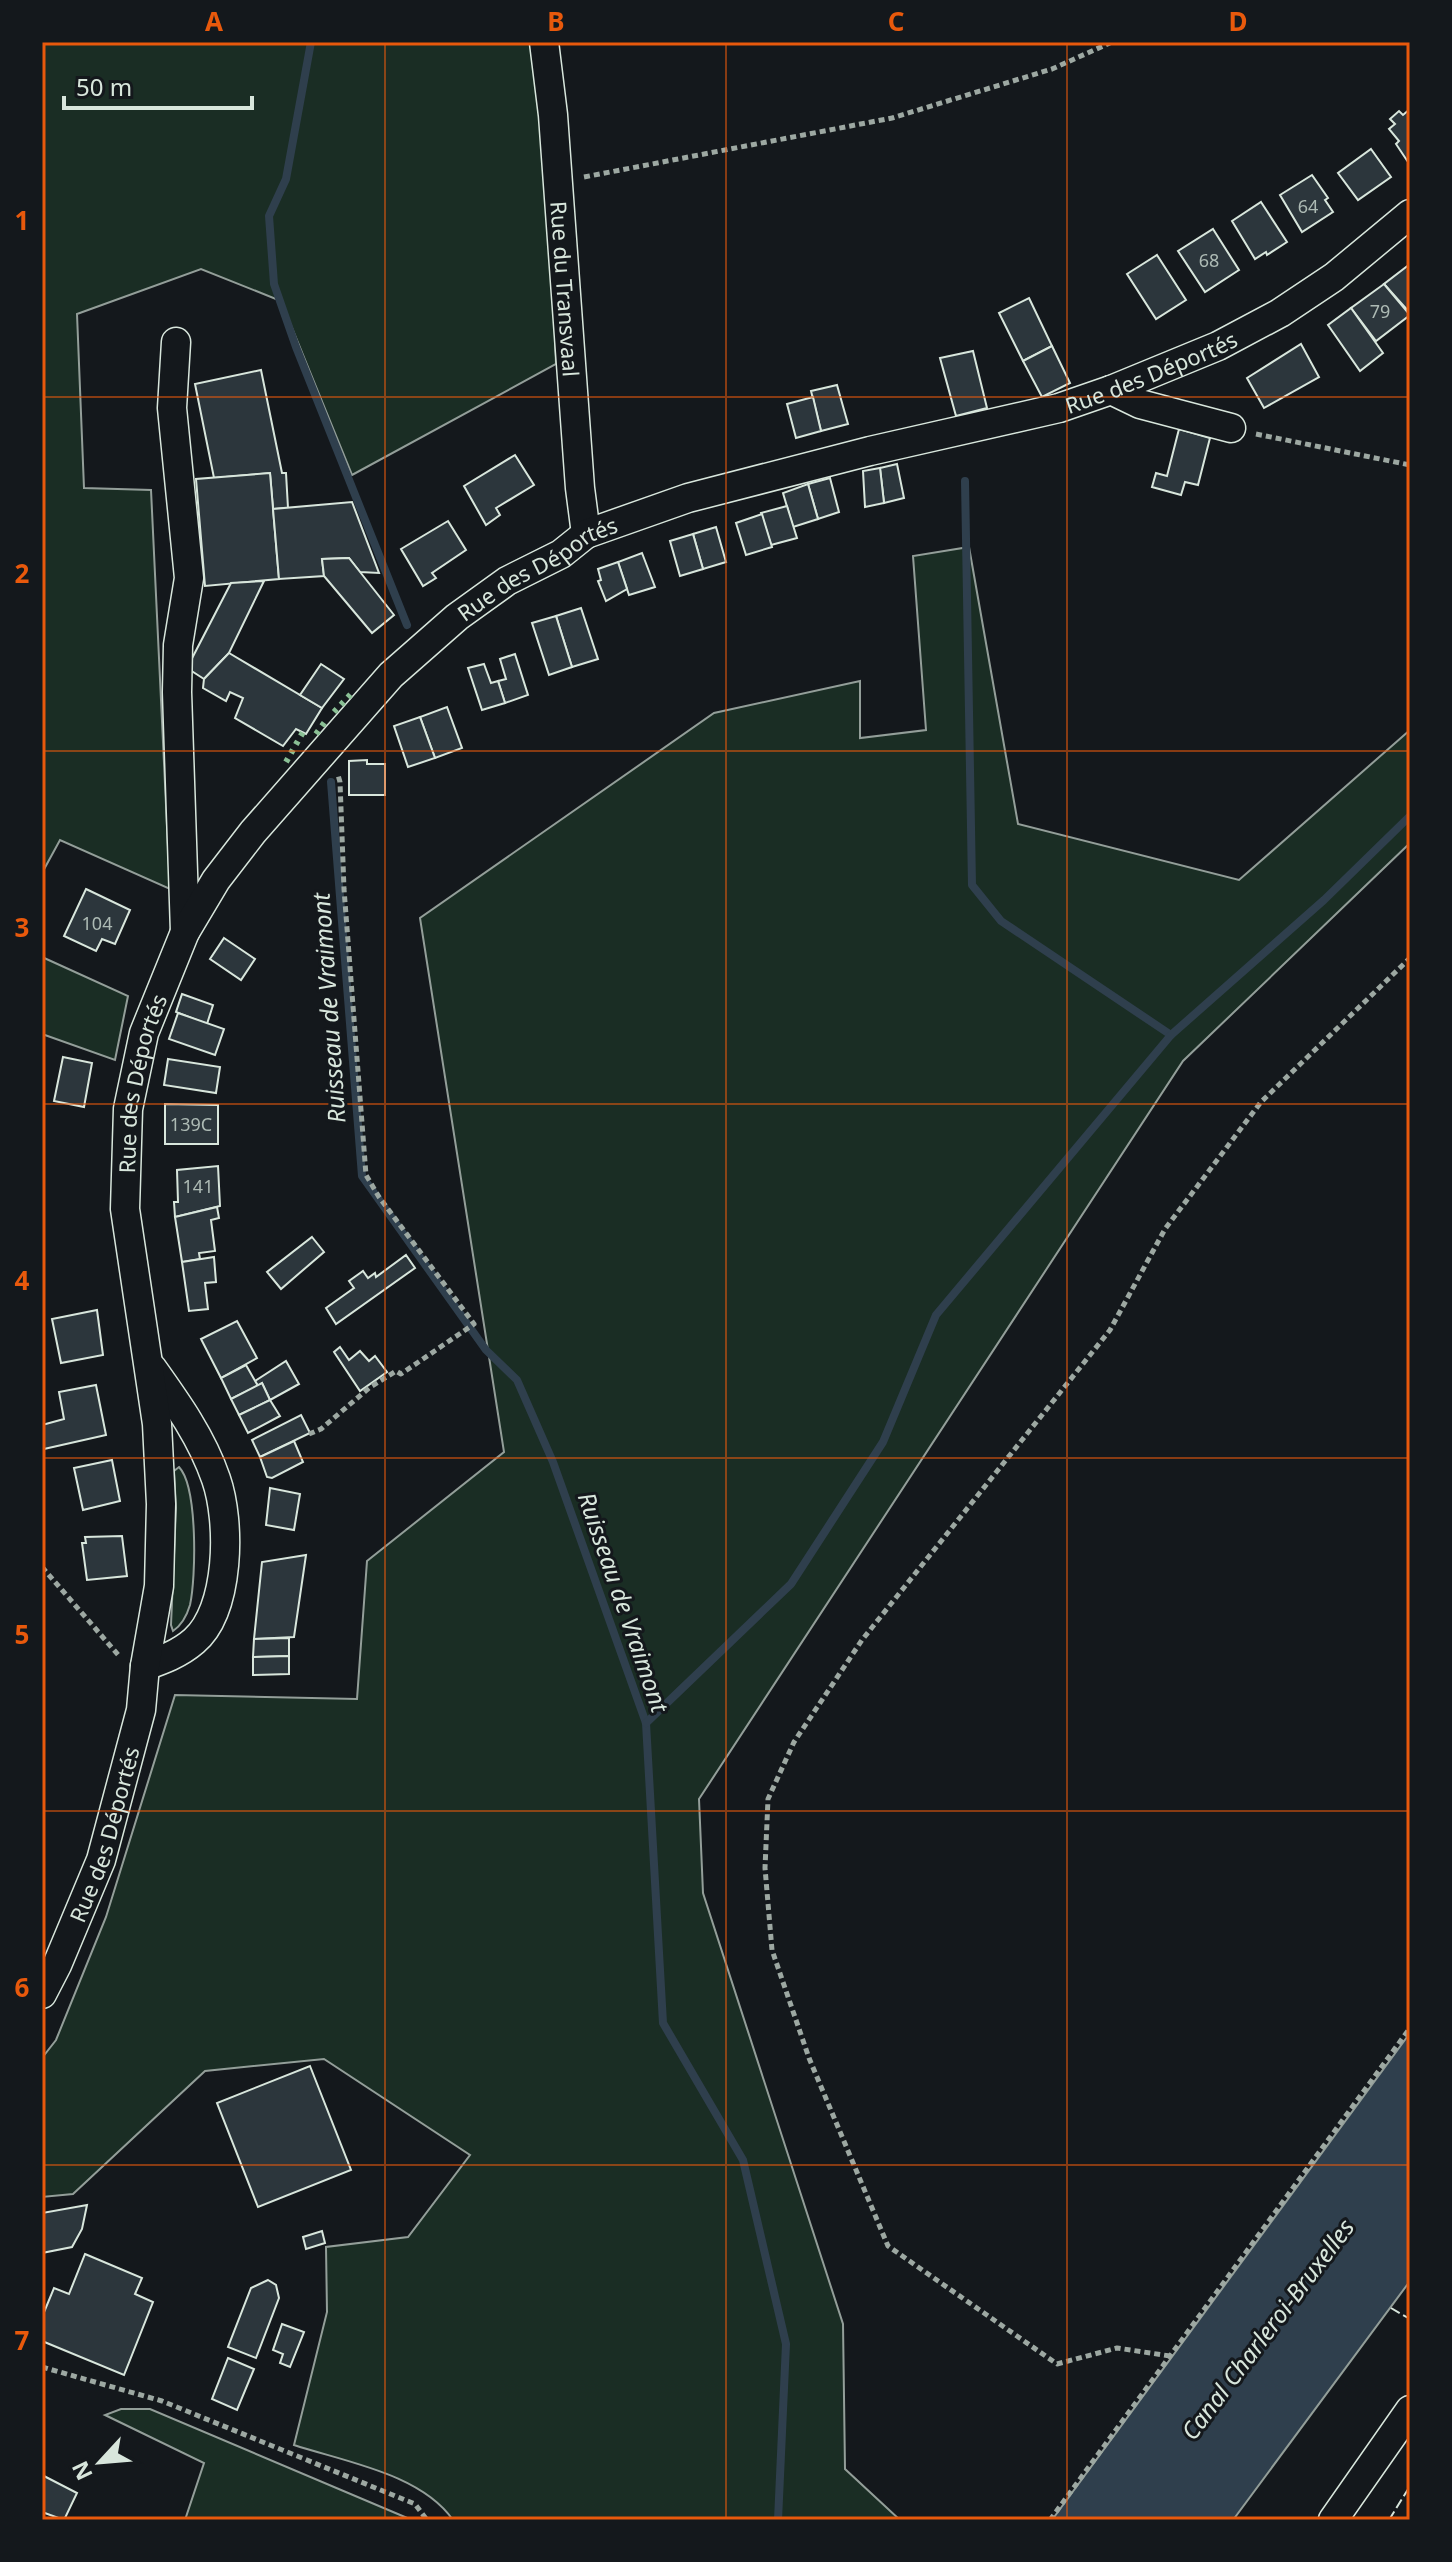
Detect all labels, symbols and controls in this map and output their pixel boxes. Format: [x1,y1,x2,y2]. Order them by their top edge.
text: A [205,3,223,39]
text: B [547,3,565,39]
text: C [888,3,904,39]
text: D [1228,3,1248,39]
scale bar [64,60,252,110]
text: 50 m [76,70,132,103]
house number: 64 [1298,194,1318,218]
street label: Rue du Transvaal [544,200,587,378]
text: 1 [15,202,29,238]
house number: 68 [1199,248,1219,272]
house number: 79 [1370,299,1390,323]
street label: Rue des Déportés [1061,324,1242,420]
street label: Rue des Déportés [451,509,621,627]
text: 2 [15,555,30,591]
water label: Ruisseau de Vraimont [303,891,353,1124]
text: 3 [15,909,29,945]
house number: 104 [82,911,112,935]
street label: Rue des Déportés [111,989,173,1174]
house number: 139C [170,1112,212,1136]
house number: 141 [183,1174,213,1198]
text: 4 [15,1262,30,1298]
water label: Ruisseau de Vraimont [571,1488,677,1717]
text: 5 [15,1616,29,1652]
street label: Rue des Déportés [62,1743,146,1927]
text: 6 [15,1969,30,2005]
water label: Canal Charleroi-Bruxelles [1173,2212,1361,2446]
text: 7 [15,2322,30,2358]
north arrow [60,2422,140,2502]
text: N [64,2457,99,2486]

